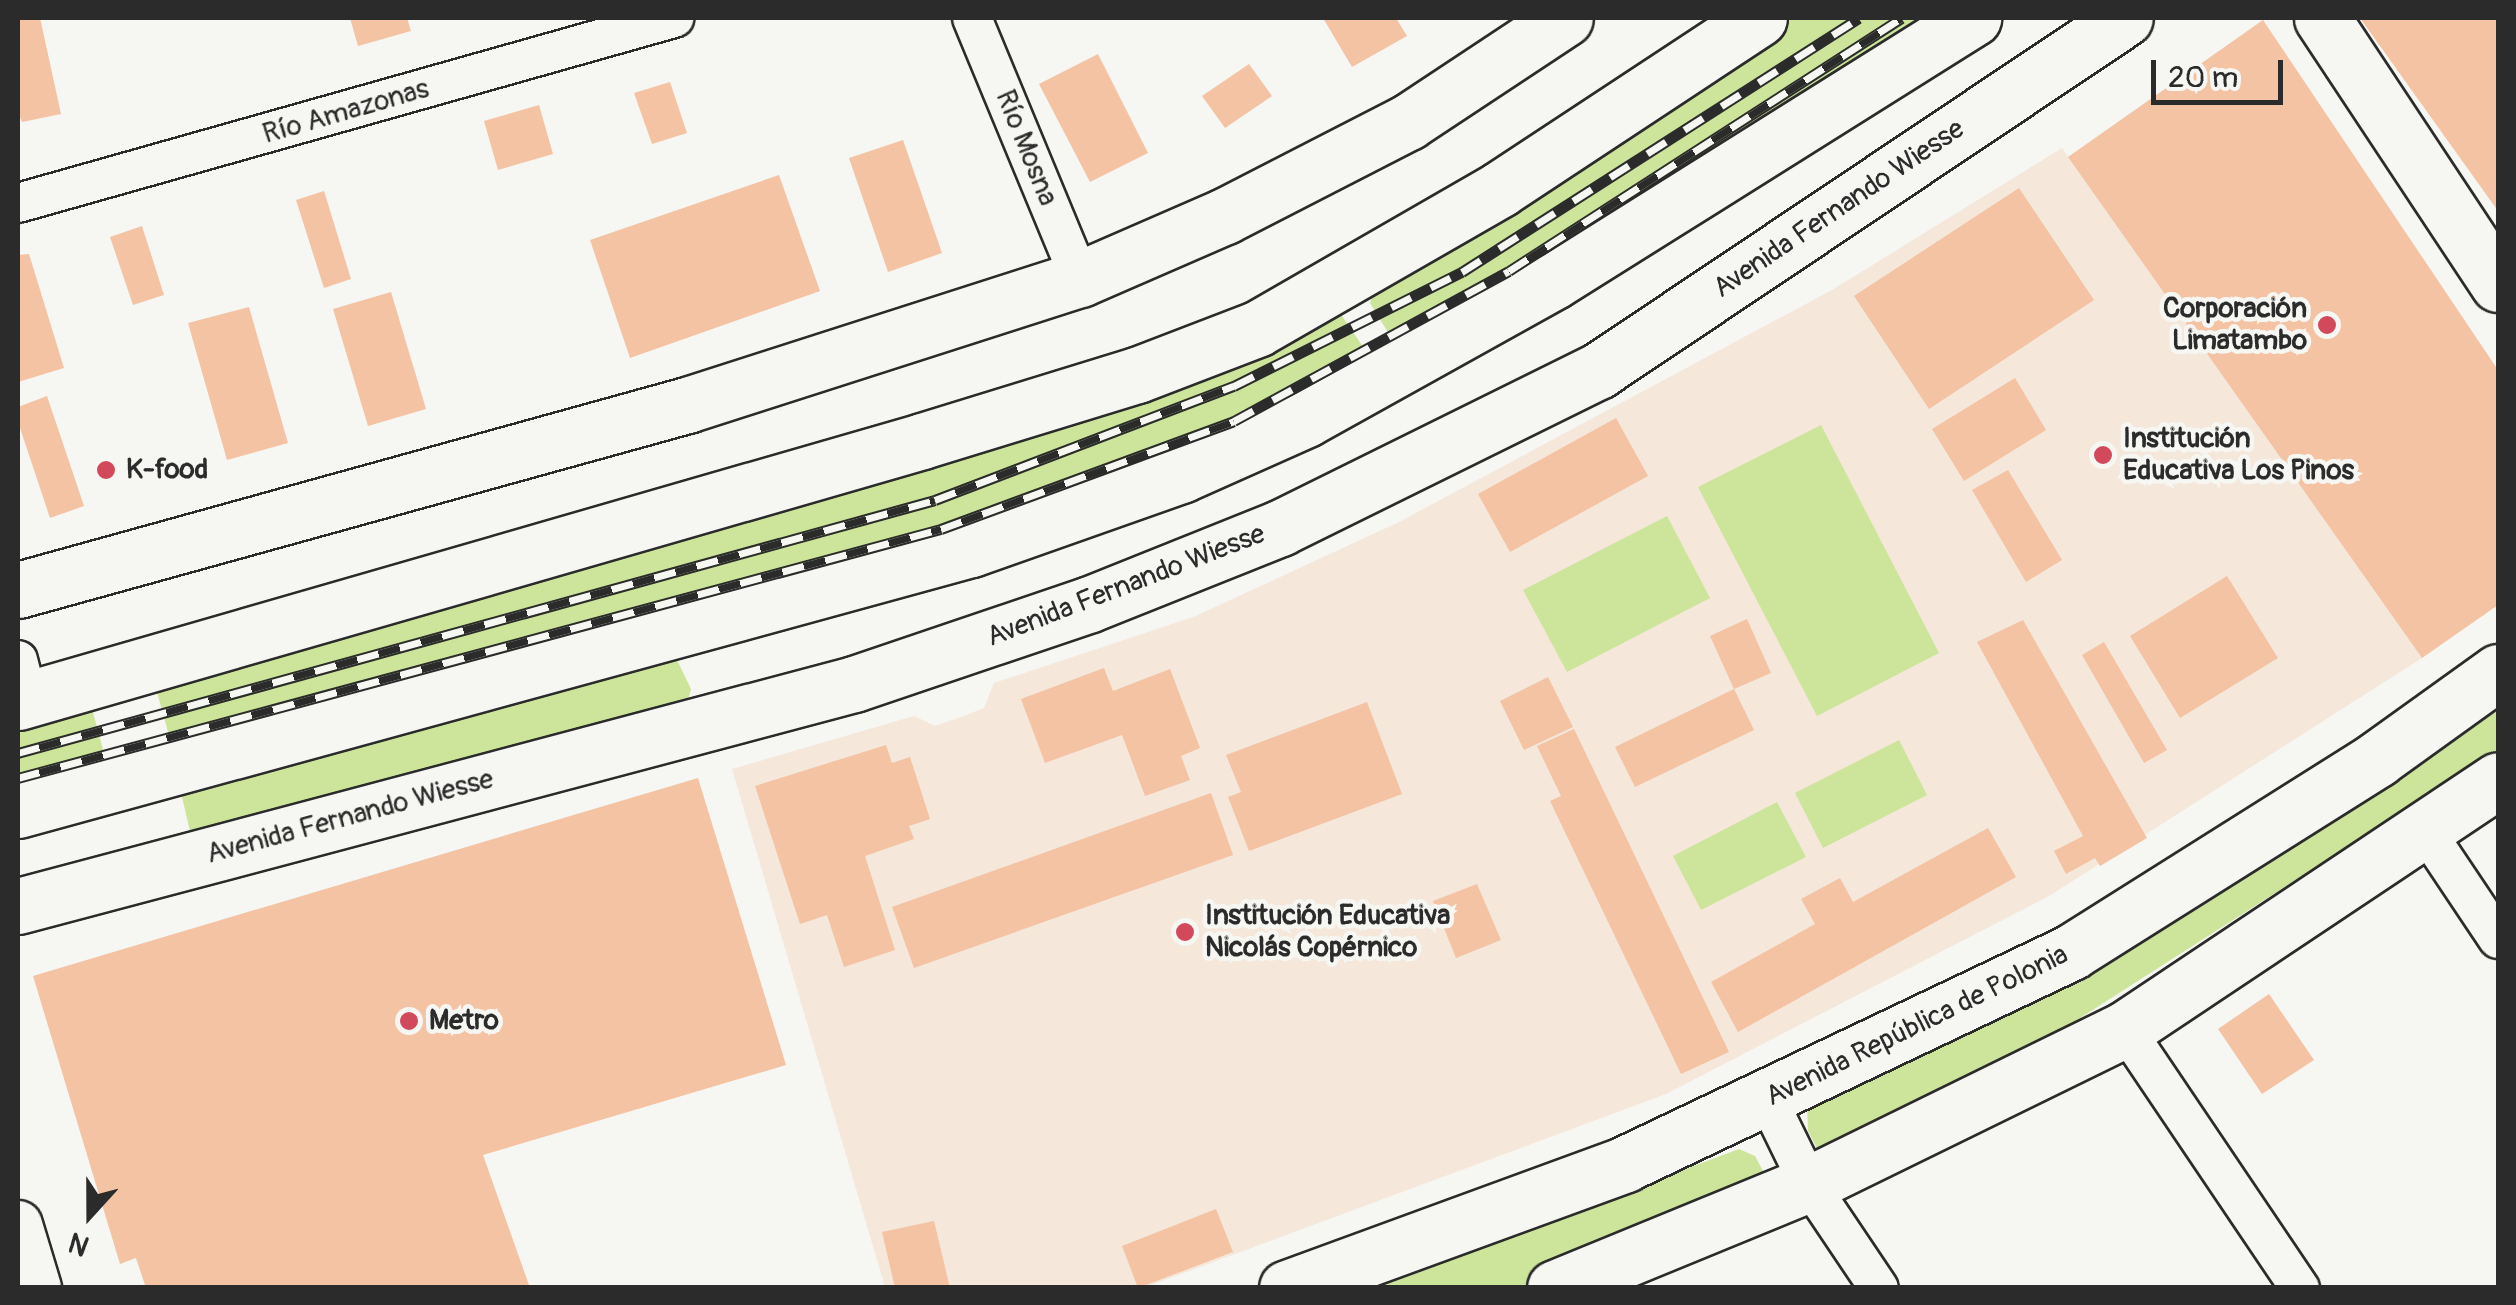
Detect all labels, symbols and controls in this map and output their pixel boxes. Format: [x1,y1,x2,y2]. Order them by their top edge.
scale bar [2156,40,2288,102]
text: 20 m [2168,59,2238,96]
street label: Río Amazonas [259,72,433,152]
street label: Río Mosna [988,85,1064,211]
street label: Avenida Fernando Wiesse [1707,112,1971,306]
place label: Corporación Limatambo [2163,292,2307,358]
marker: Corporación Limatambo [2316,314,2338,336]
place label: Institución Educativa Los Pinos [2123,422,2354,488]
marker: Institución Educativa Los Pinos [2092,444,2114,466]
place label: K-food [126,453,208,487]
marker: K-food [95,459,117,481]
street label: Avenida Fernando Wiesse [982,517,1270,655]
street label: Avenida Fernando Wiesse [203,763,497,871]
place label: Institución Educativa Nicolás Copérnico [1205,899,1450,965]
marker: Institución Educativa Nicolás Copérnico [1174,921,1196,943]
street label: Avenida República de Polonia [1760,938,2074,1114]
place label: Metro [429,1004,499,1038]
marker: Metro [398,1010,420,1032]
north arrow [40,1165,140,1265]
text: N [64,1224,94,1263]

